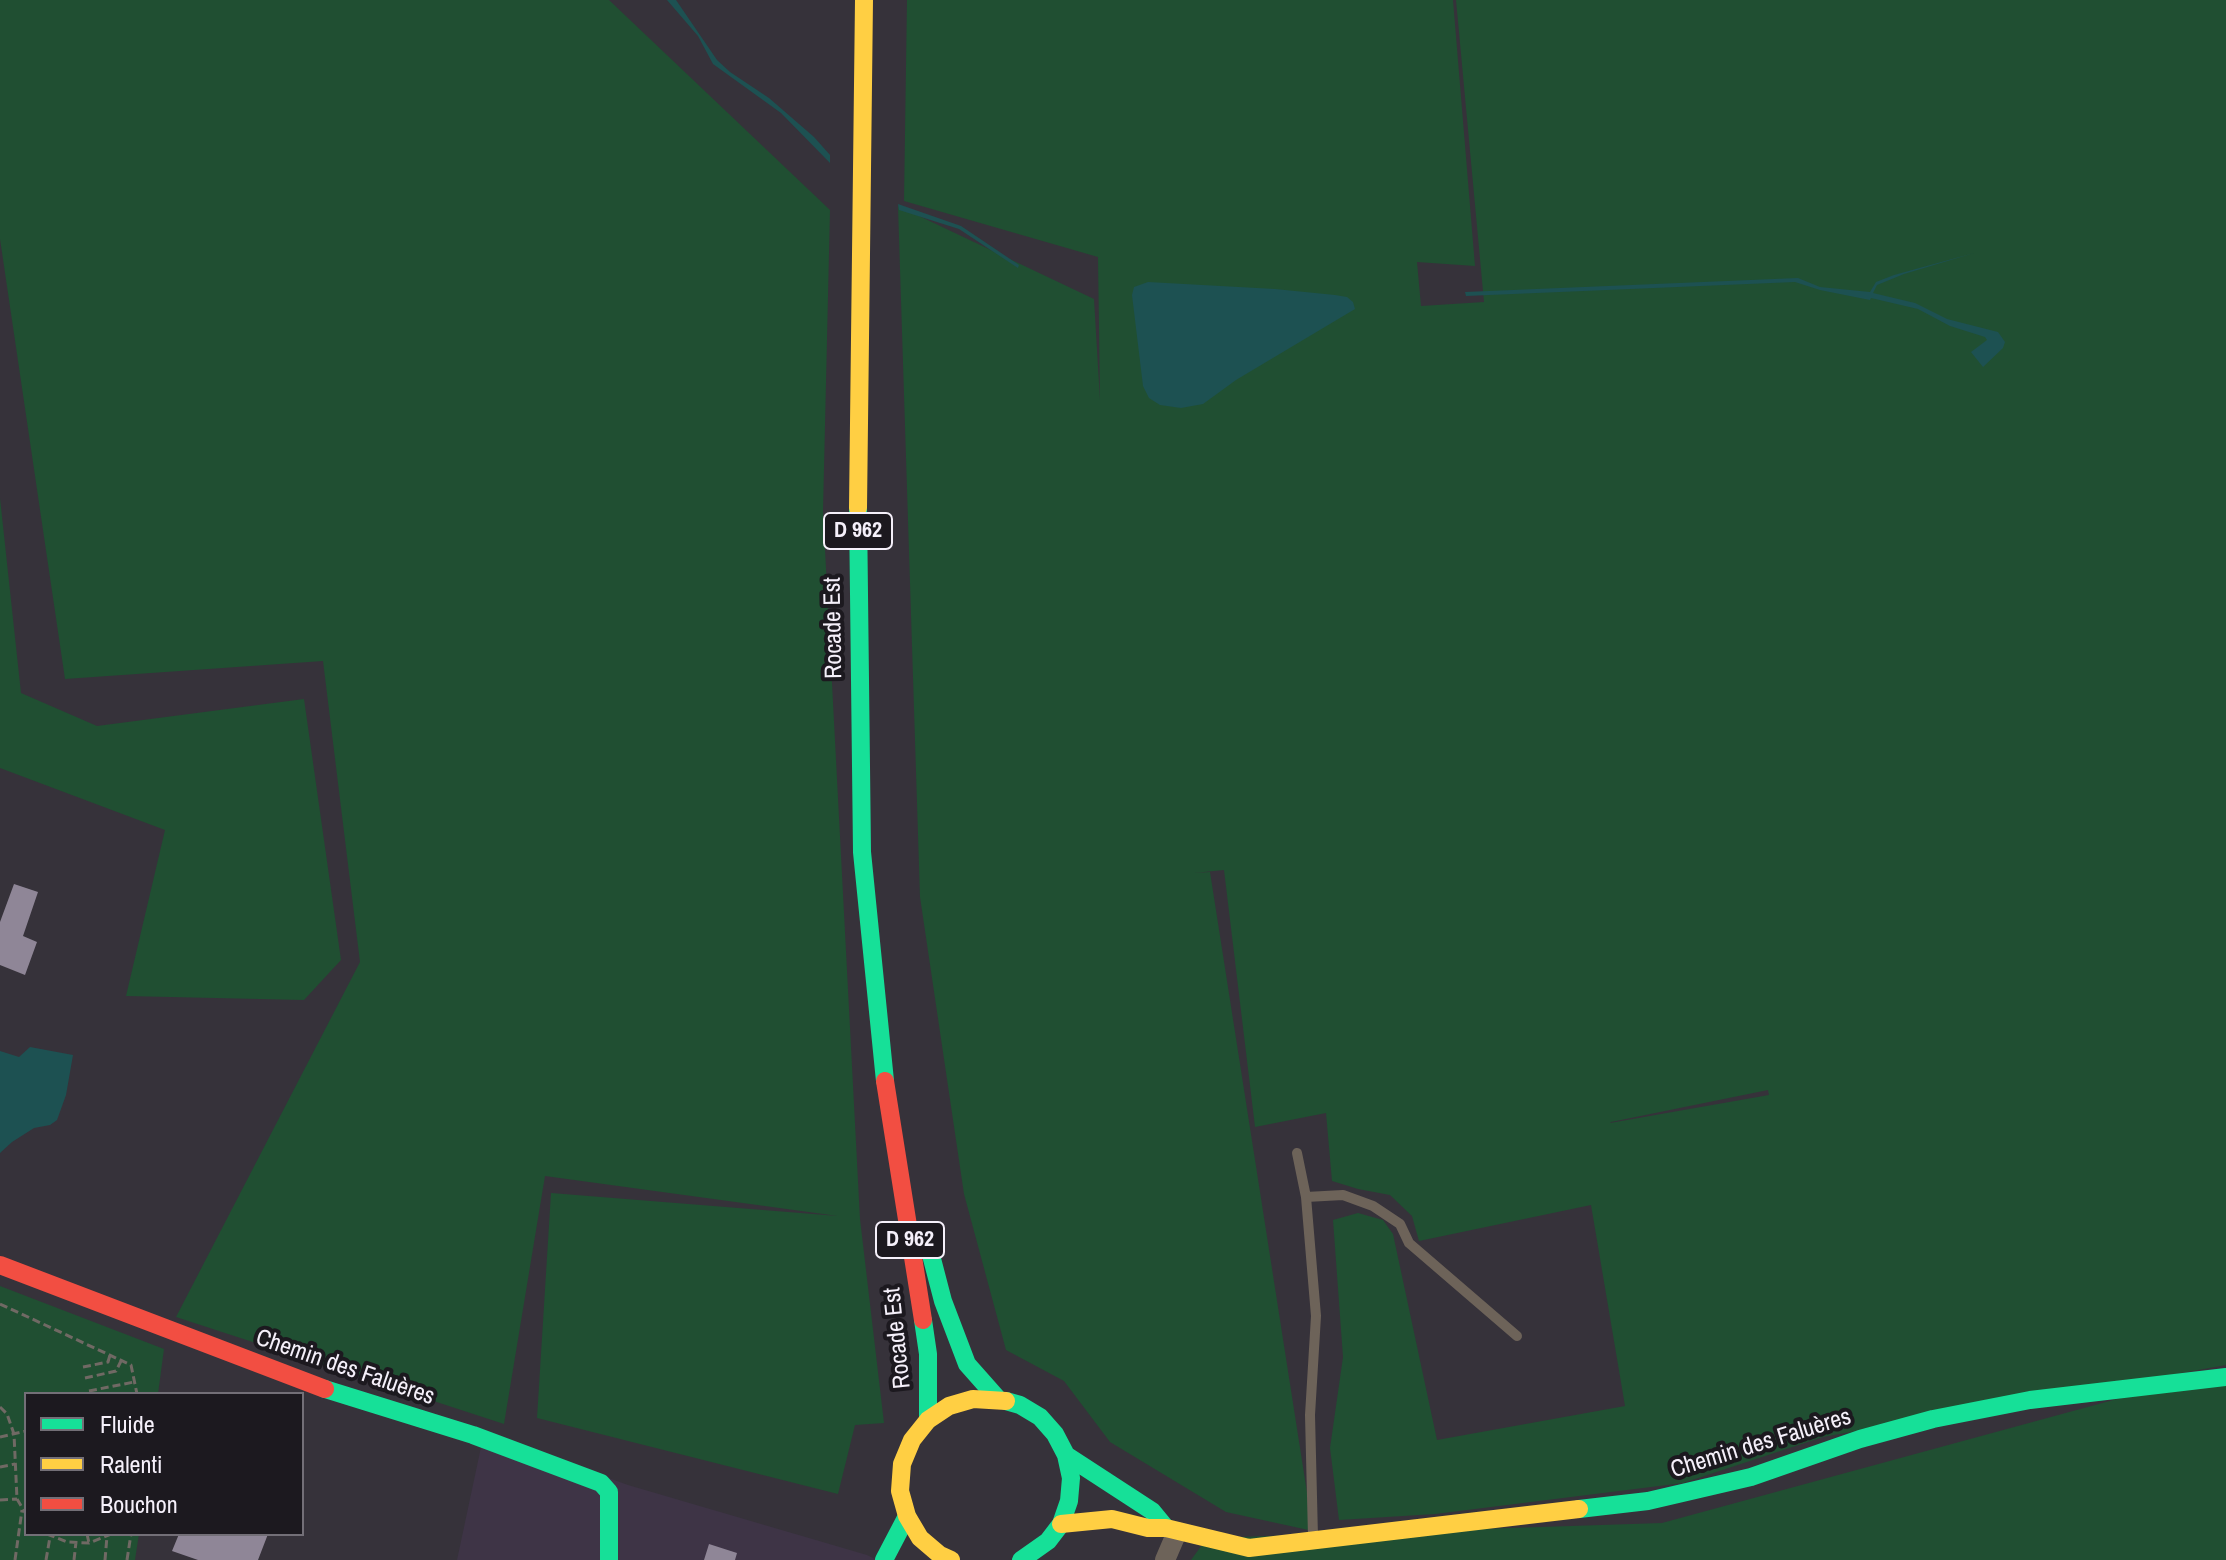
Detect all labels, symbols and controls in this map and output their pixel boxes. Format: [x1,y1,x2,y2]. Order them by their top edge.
road number: D 962 [824,513,892,549]
street label: Rocade Est [819,577,849,679]
road number: D 962 [876,1222,944,1258]
street label: Rocade Est [878,1286,918,1390]
street label: Chemin des Faluères [252,1324,438,1412]
legend [24,1392,304,1536]
street label: Chemin des Faluères [1667,1403,1855,1485]
text: Fluide [100,1408,155,1440]
text: Ralenti [100,1448,162,1480]
text: Bouchon [100,1488,178,1520]

